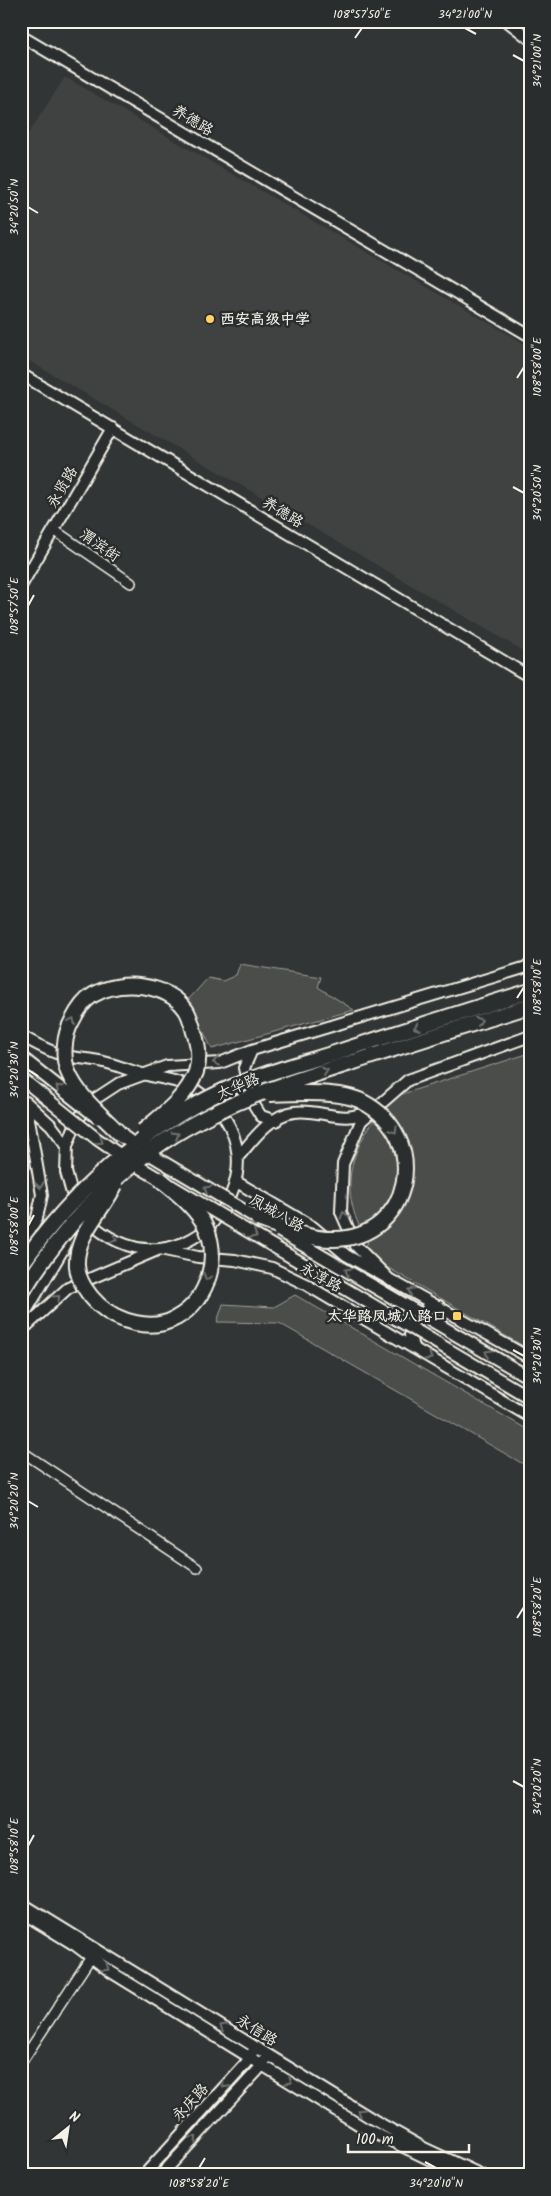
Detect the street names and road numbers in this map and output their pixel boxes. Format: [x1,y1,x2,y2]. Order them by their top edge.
street label: 养德路 [167,99,218,143]
street label: 永贤路 [41,462,85,513]
street label: 养德路 [257,491,308,535]
street label: 渭滨街 [74,523,125,569]
street label: 太华路 [213,1067,264,1107]
street label: 凤城八路 [245,1188,308,1239]
street label: 永淳路 [295,1256,346,1299]
street label: 永信路 [231,2009,282,2053]
street label: 永庆路 [167,2078,215,2127]

